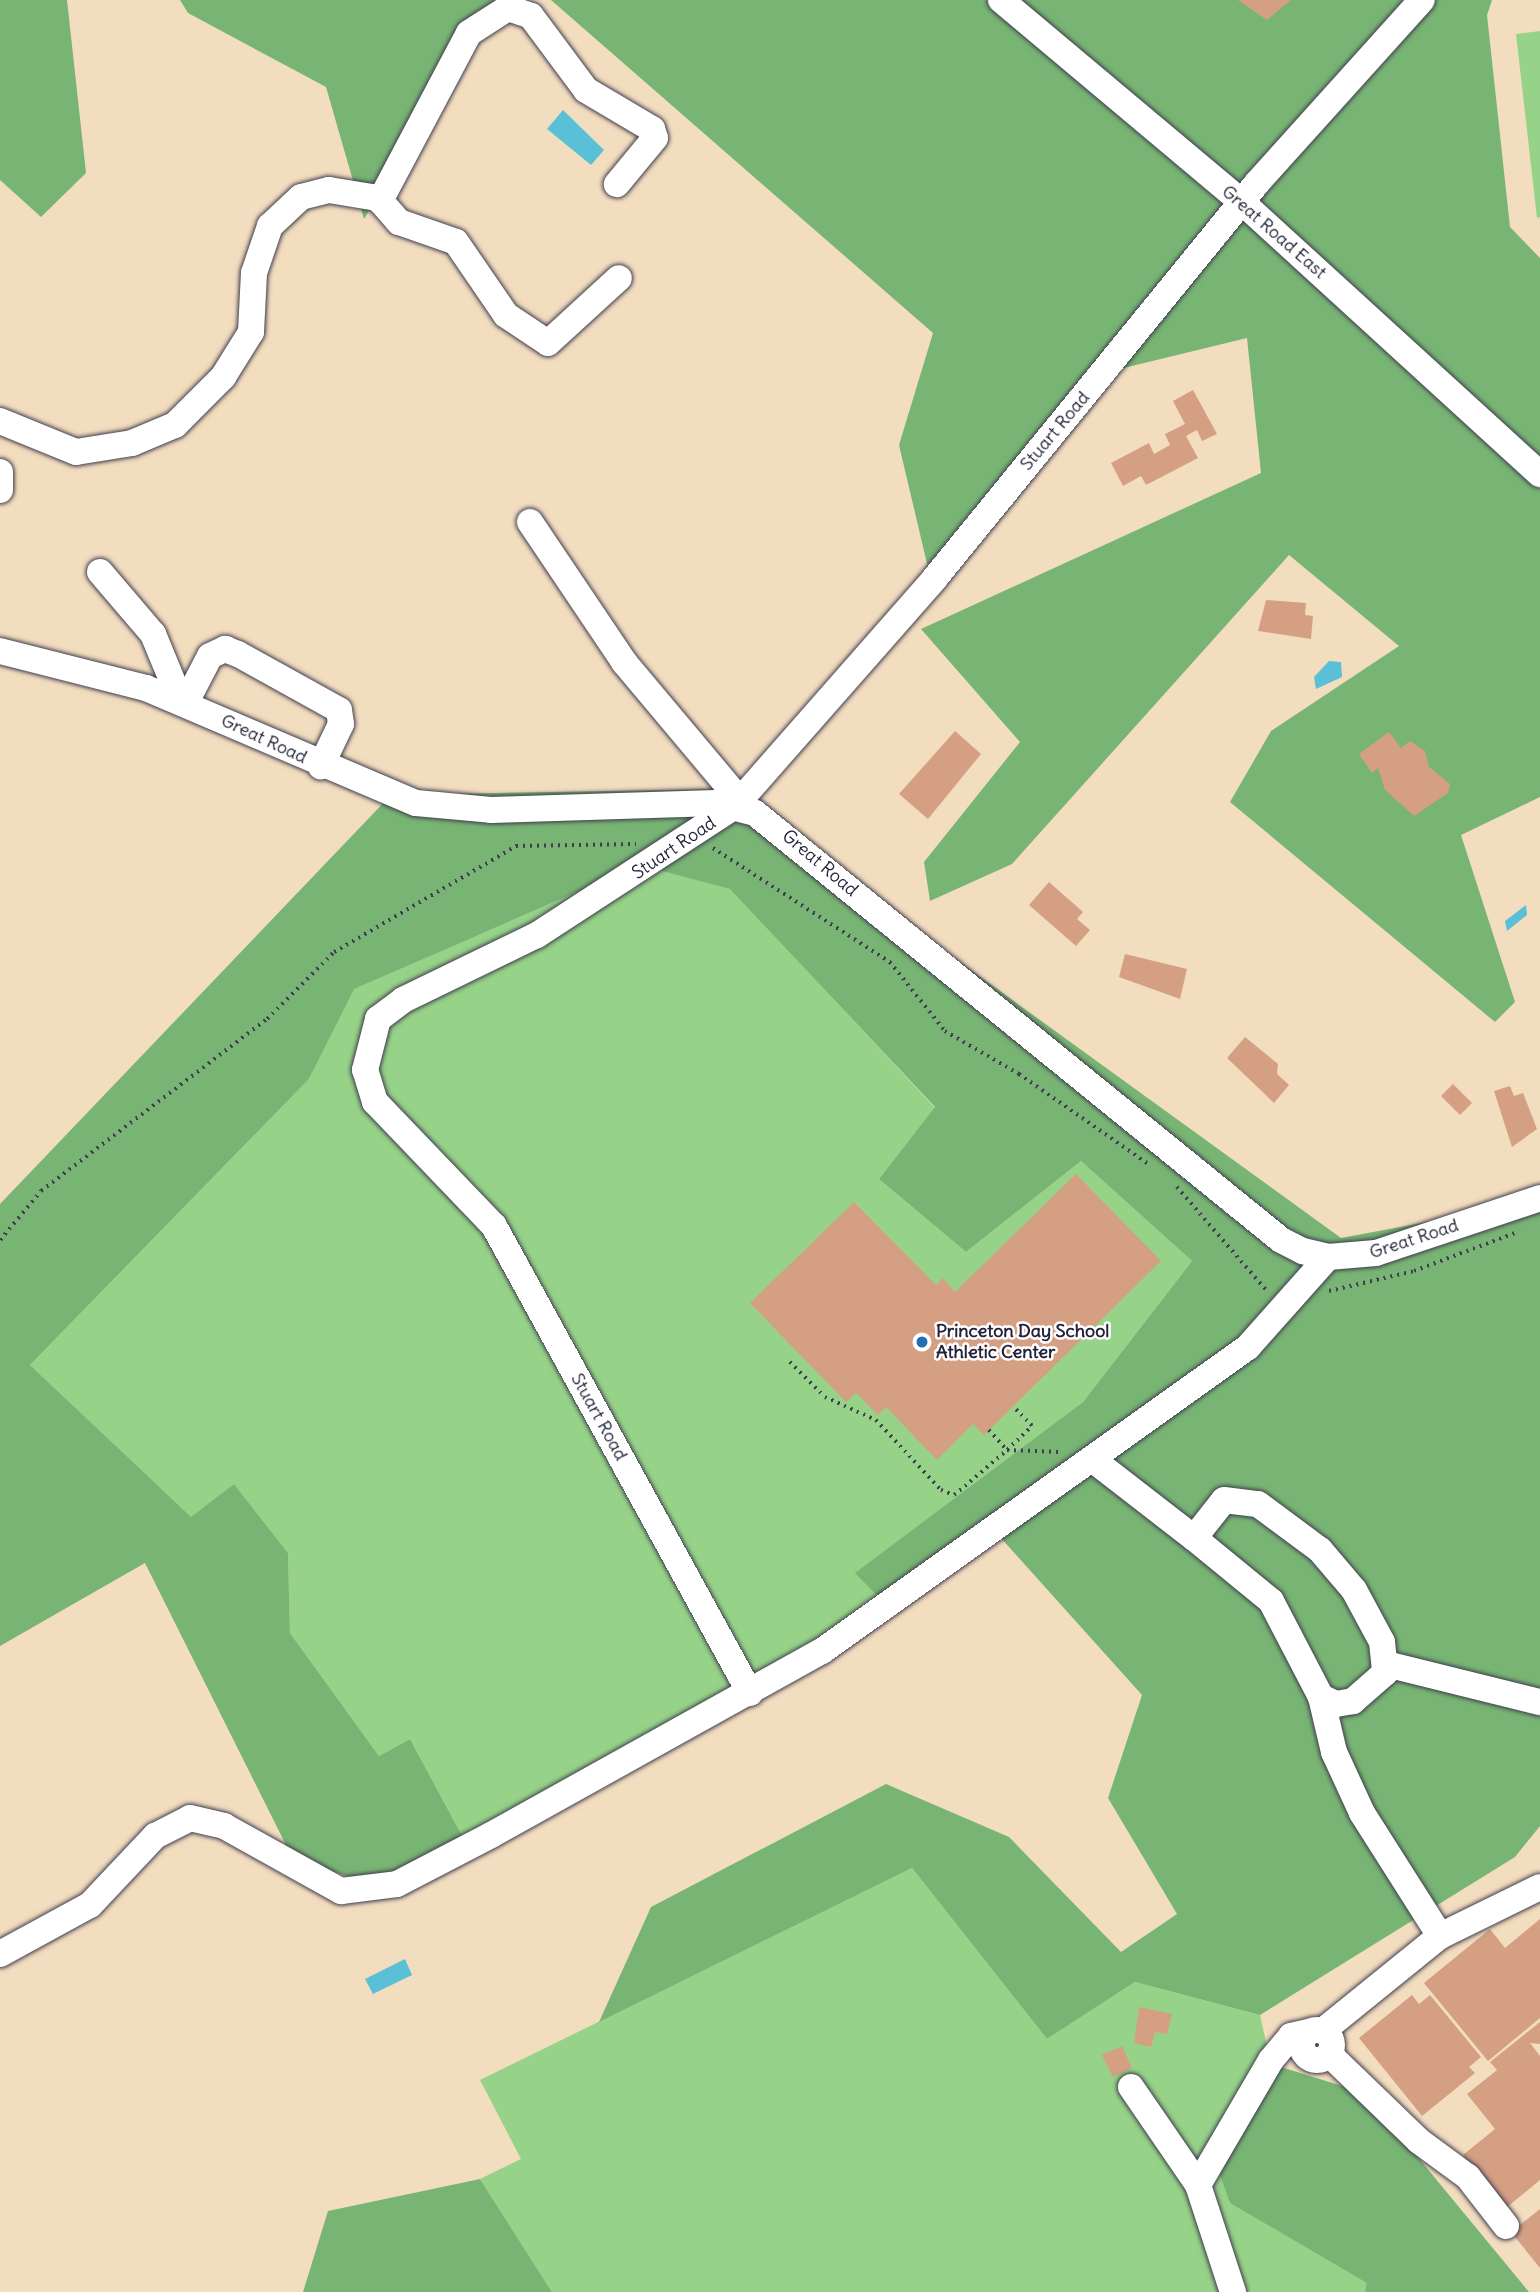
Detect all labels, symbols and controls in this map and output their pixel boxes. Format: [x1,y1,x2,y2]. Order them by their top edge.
street label: Great Road East [1217,181,1331,283]
street label: Stuart Road [1016,387,1094,475]
street label: Great Road [218,710,310,768]
street label: Stuart Road [628,812,720,884]
street label: Great Road [778,825,862,901]
street label: Great Road [1367,1214,1461,1264]
place label: Princeton Day School Athletic Center [936,1321,1109,1364]
marker: Princeton Day School Athletic Center [914,1334,930,1350]
street label: Stuart Road [566,1370,632,1464]

